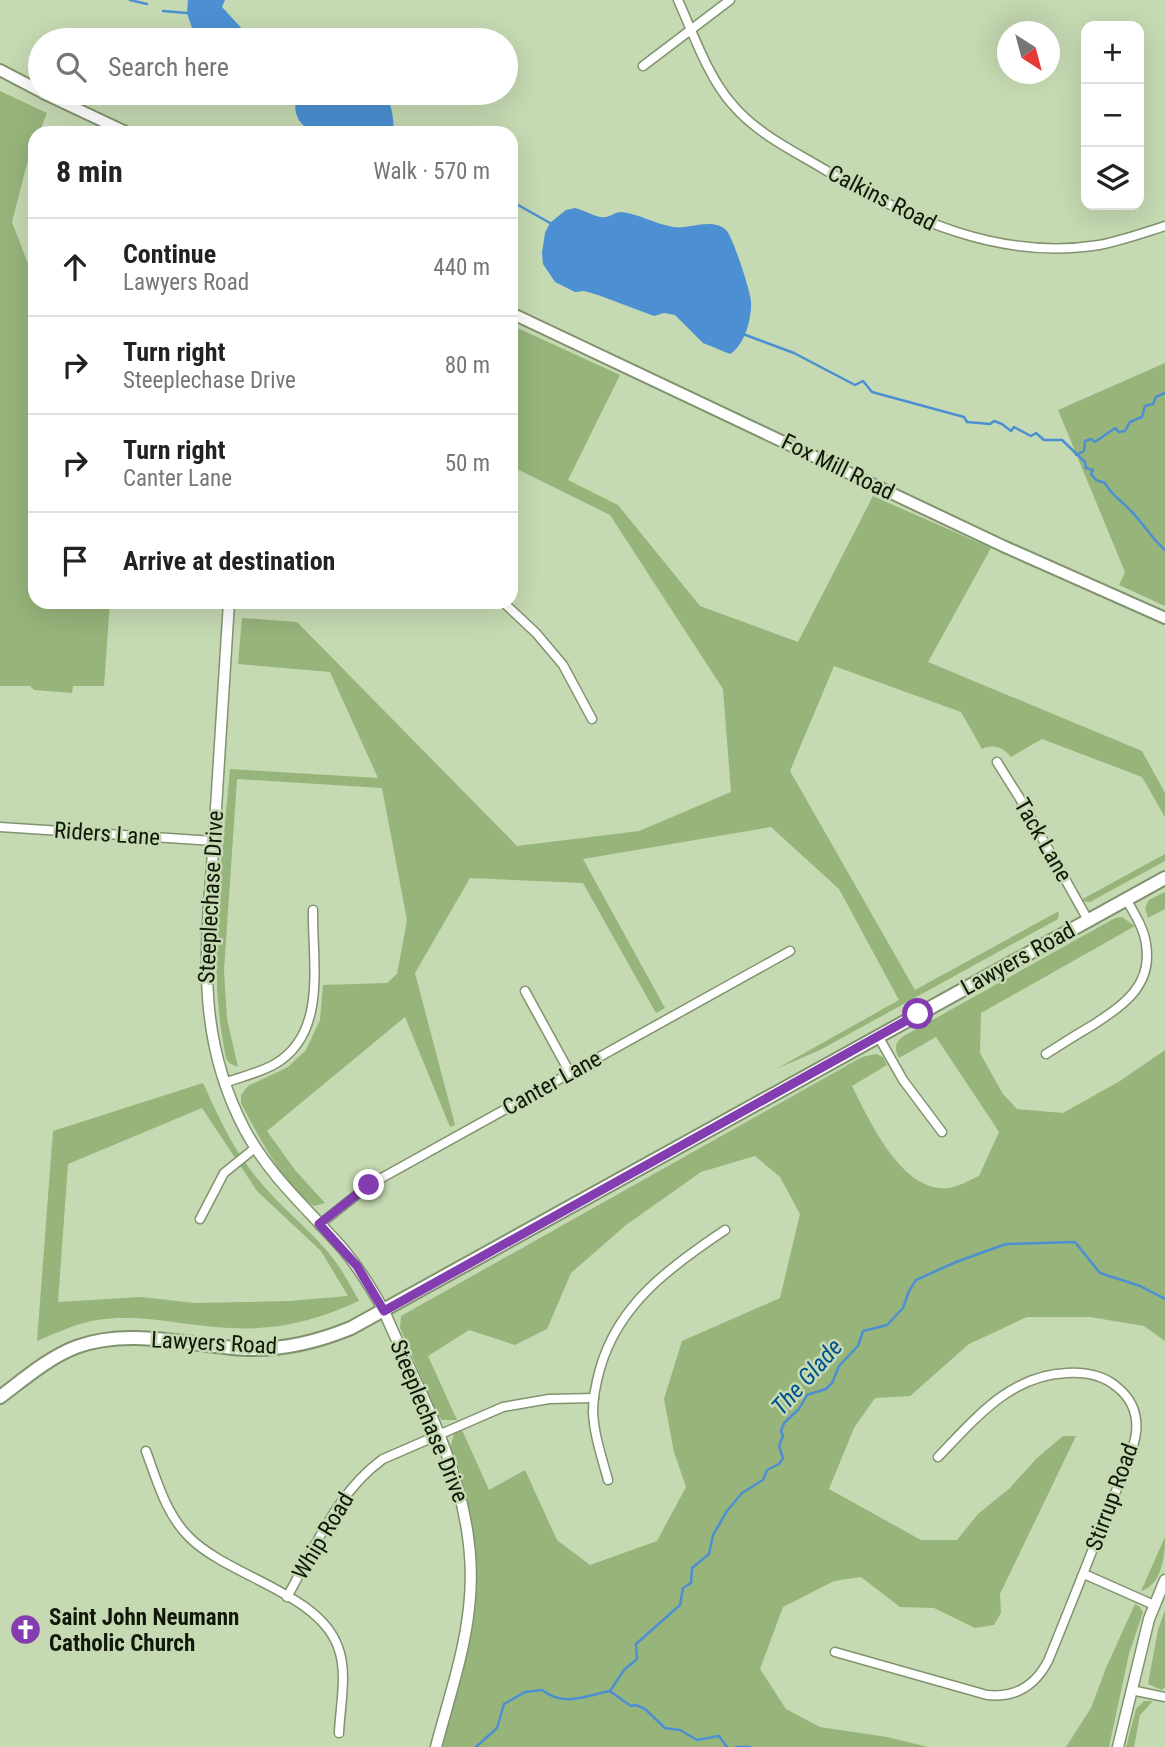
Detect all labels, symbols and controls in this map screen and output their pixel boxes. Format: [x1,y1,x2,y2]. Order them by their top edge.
north arrow [997,21,1060,84]
map controls [1081,21,1144,210]
button: + [1081,21,1144,84]
search box [28,28,518,105]
icon: search [52,48,90,86]
text: Search here [108,52,229,82]
button: − [1081,84,1144,147]
button: layers [1081,147,1144,210]
text: 8 min [56,154,123,189]
text: Walk · 570 m [373,158,490,185]
street label: Calkins Road [823,159,941,237]
text: Continue [123,239,216,269]
icon: ahead [56,248,94,286]
text: 440 m [433,254,490,281]
text: Lawyers Road [123,269,249,296]
text: Turn right [123,337,225,367]
icon: right [56,346,94,384]
text: 80 m [445,352,490,379]
text: Steeplechase Drive [123,367,296,394]
street label: Fox Mill Road [777,428,899,506]
text: Turn right [123,435,225,465]
icon: right [56,444,94,482]
text: 50 m [445,450,490,477]
text: Canter Lane [123,465,232,492]
icon: arrive [56,542,94,580]
text: Arrive at destination [123,546,335,576]
street label: Tack Lane [1008,793,1078,887]
street label: Steeplechase Drive [193,810,229,984]
street label: Riders Lane [53,817,161,851]
street label: Lawyers Road [956,917,1080,1001]
route start [902,998,933,1029]
street label: Canter Lane [498,1045,606,1121]
route end [353,1169,384,1200]
street label: Lawyers Road [150,1326,278,1360]
water label: The Glade [766,1333,848,1421]
street label: Steeplechase Drive [384,1336,474,1506]
street label: Stirrup Road [1080,1440,1144,1554]
street label: Whip Road [287,1488,359,1584]
place label: Saint John Neumann Catholic Church [49,1604,239,1657]
church icon: Saint John Neumann Catholic Church [9,1613,43,1647]

